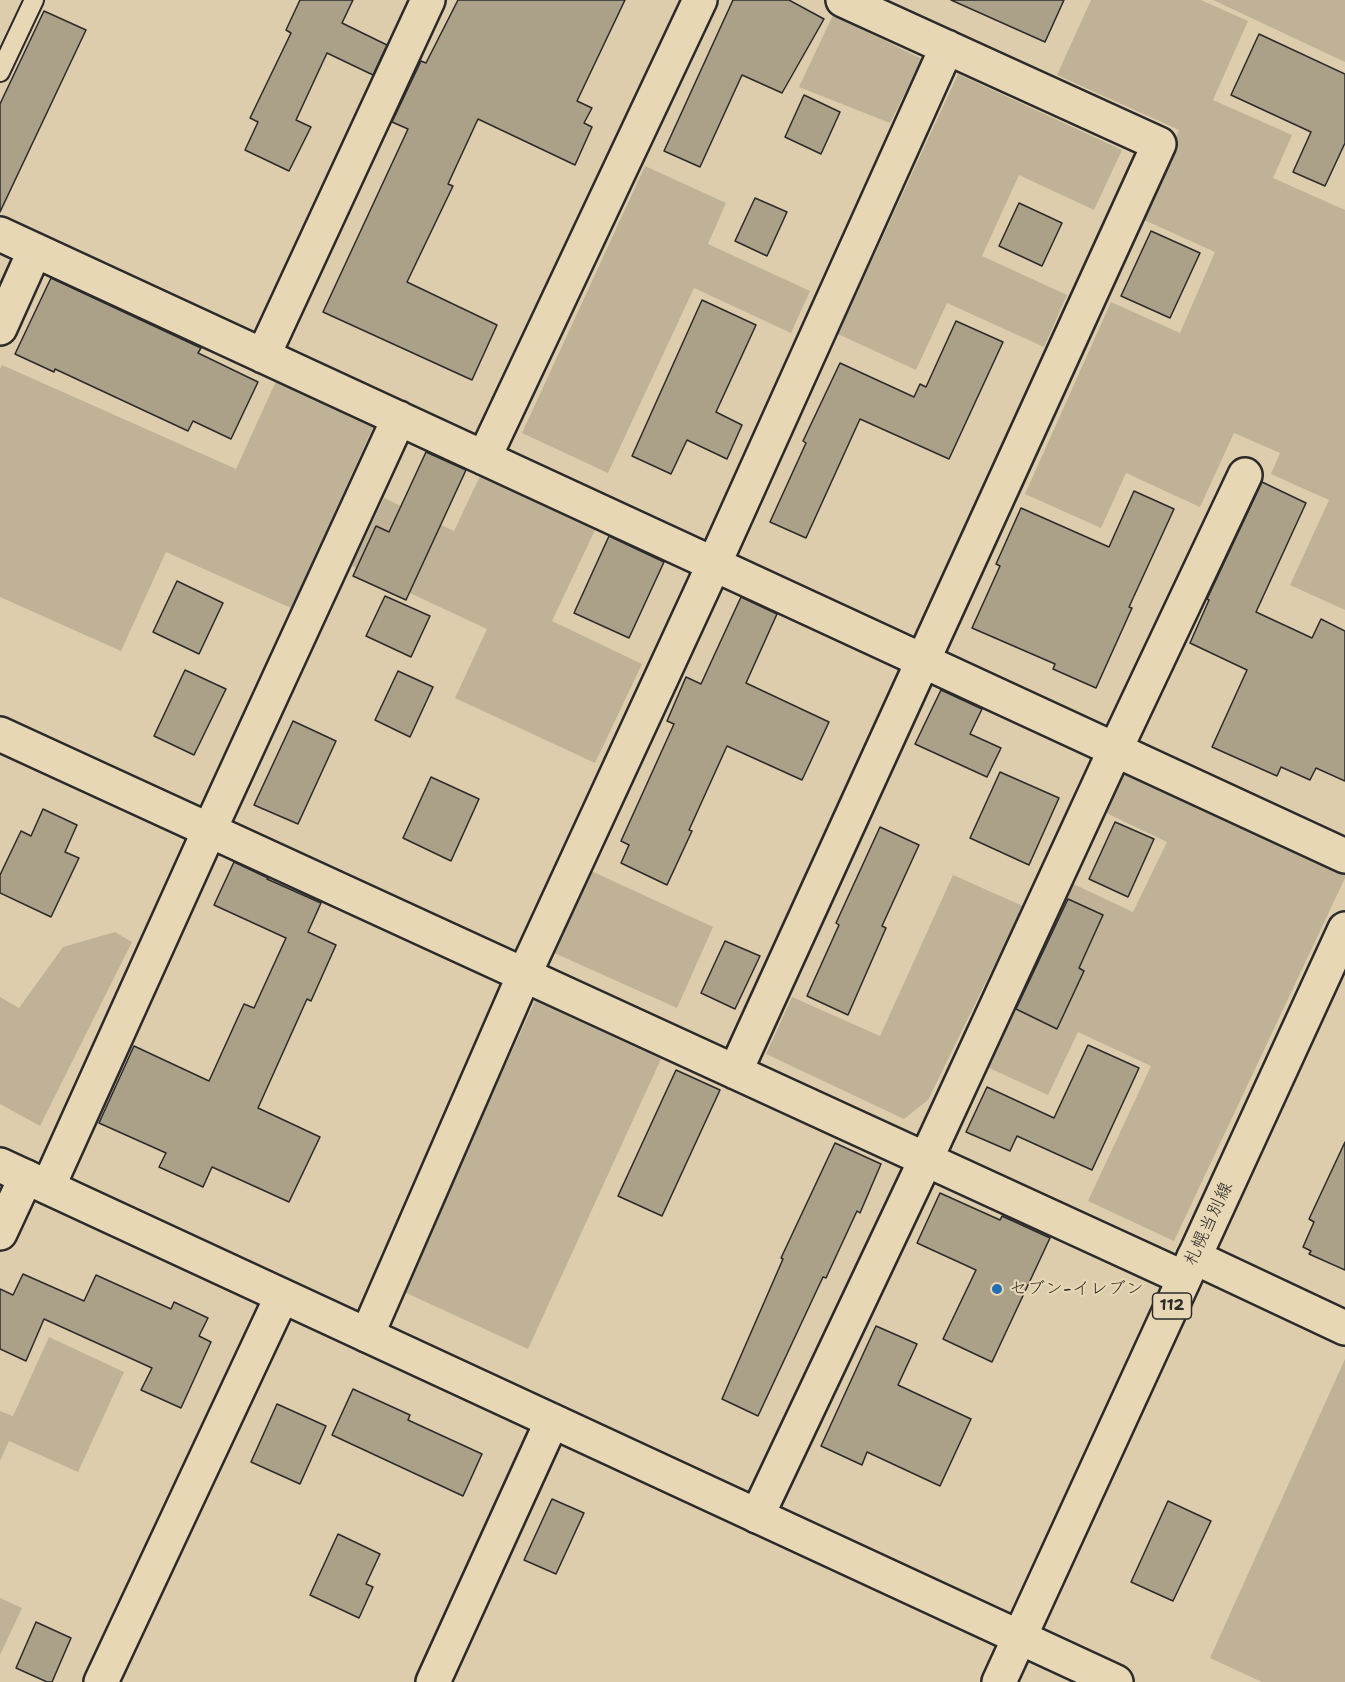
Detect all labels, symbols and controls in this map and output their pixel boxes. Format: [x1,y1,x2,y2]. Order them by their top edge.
street label: 札幌当別線 [1180,1179,1238,1269]
place label: セブン-イレブン [1009,1278,1144,1300]
marker: セブン-イレブン [990,1282,1004,1296]
road number: 112 [1152,1293,1192,1319]

